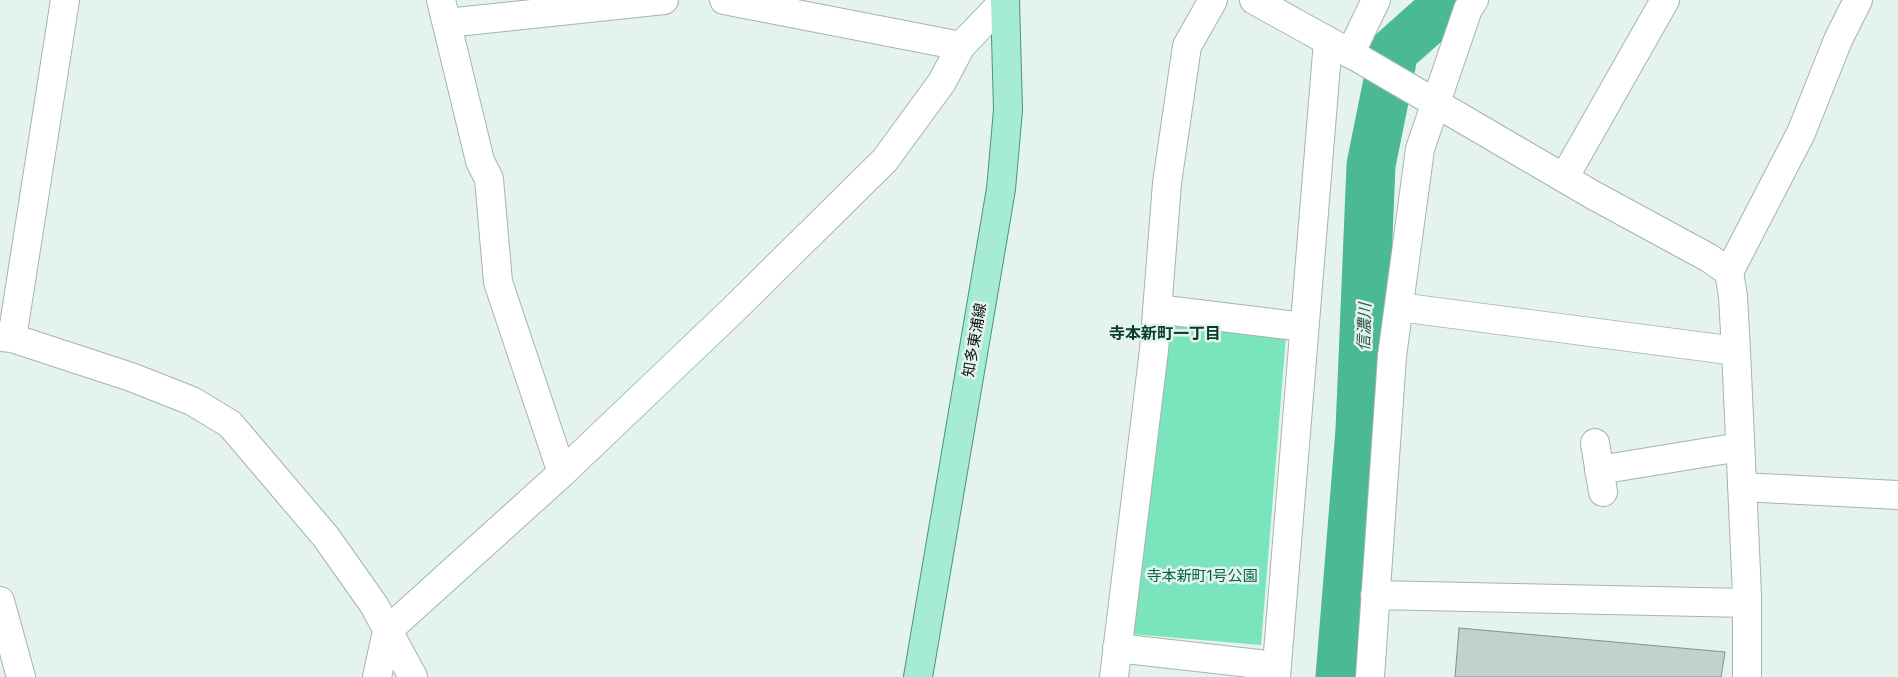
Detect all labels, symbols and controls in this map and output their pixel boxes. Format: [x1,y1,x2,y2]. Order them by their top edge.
street label: 知多東浦線 [960,302,990,378]
water label: 信濃川 [1355,303,1375,351]
district label: 寺本新町一丁目 [1109,324,1221,344]
park label: 寺本新町1号公園 [1146,567,1258,585]

